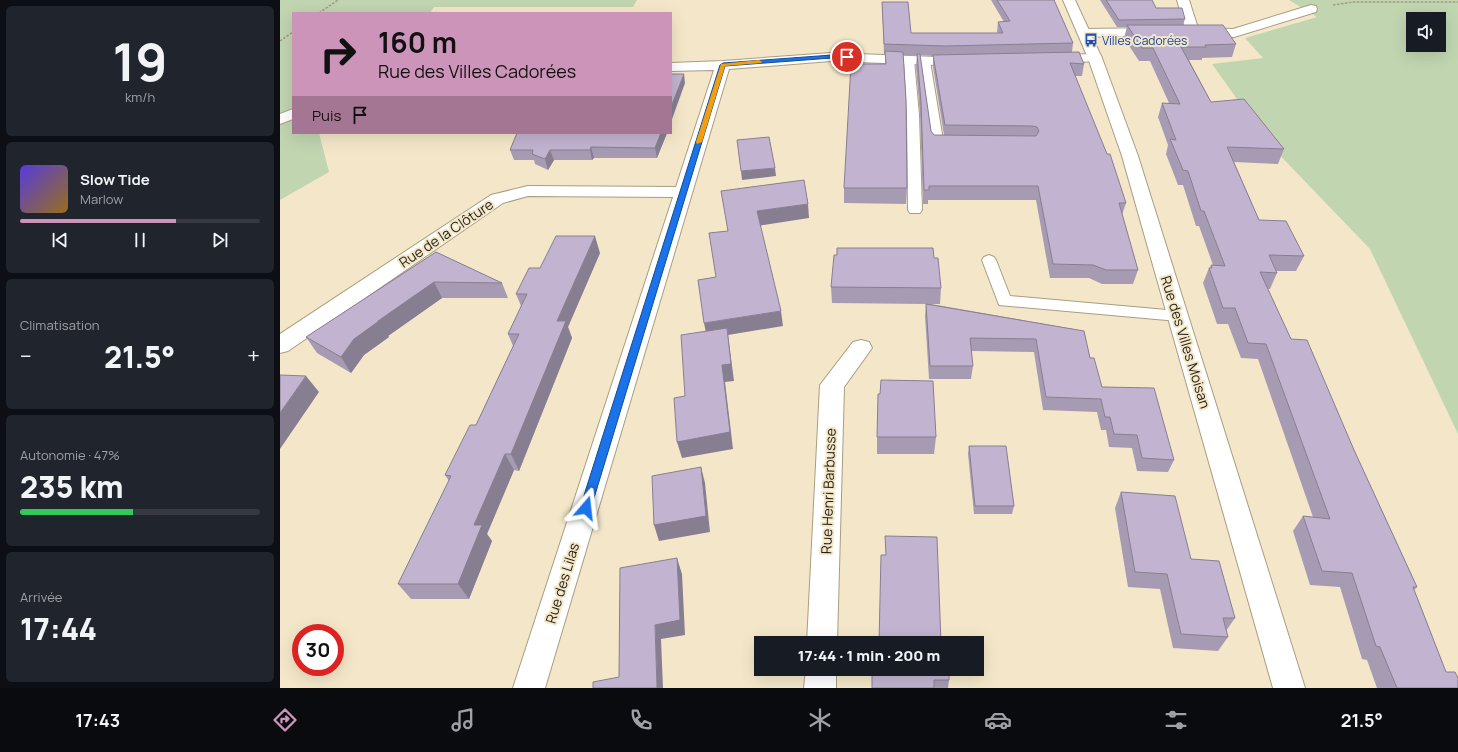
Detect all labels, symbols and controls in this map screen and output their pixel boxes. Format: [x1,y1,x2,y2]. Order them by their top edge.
map controls [1406,12,1446,52]
button: sound [1406,12,1446,52]
text: 160 m [378,23,457,61]
text: 19 [112,26,168,97]
icon: right [312,28,364,80]
bus stop icon: Villes Cadorées [1083,32,1099,48]
place label: Villes Cadorées [1102,32,1187,49]
pin [830,40,864,74]
icon: arrive [836,46,858,68]
text: Rue des Villes Cadorées [378,59,576,83]
text: km/h [125,88,155,106]
icon: arrive [349,104,371,126]
text: Puis [312,105,341,126]
text: Slow Tide [80,169,150,190]
text: Marlow [80,190,123,208]
street label: Rue de la Clôture [395,194,497,272]
icon: previous [49,229,71,251]
icon: pause [129,229,151,251]
icon: next [209,229,231,251]
street label: Rue des Villes Moisan [1157,273,1215,411]
text: Climatisation [20,316,100,334]
text: 21.5° [104,336,175,377]
text: − [20,341,32,371]
text: + [247,341,260,371]
street label: Rue Henri Barbusse [816,428,840,554]
text: Autonomie · 47% [20,446,120,464]
text: 235 km [20,466,124,507]
position arrow [565,487,607,529]
street label: Rue des Lilas [541,540,583,626]
text: Arrivée [20,588,62,606]
text: 17:44 [20,608,97,649]
speed limit sign: 30 [292,624,344,676]
text: 17:44 · 1 min · 200 m [798,645,940,666]
icon: directions [271,706,299,734]
icon: music [449,706,477,734]
icon: phone [627,706,655,734]
icon: climate [806,706,834,734]
icon: car [984,706,1012,734]
icon: filters [1162,706,1190,734]
text: 17:43 [75,708,120,732]
text: 21.5° [1341,708,1383,732]

